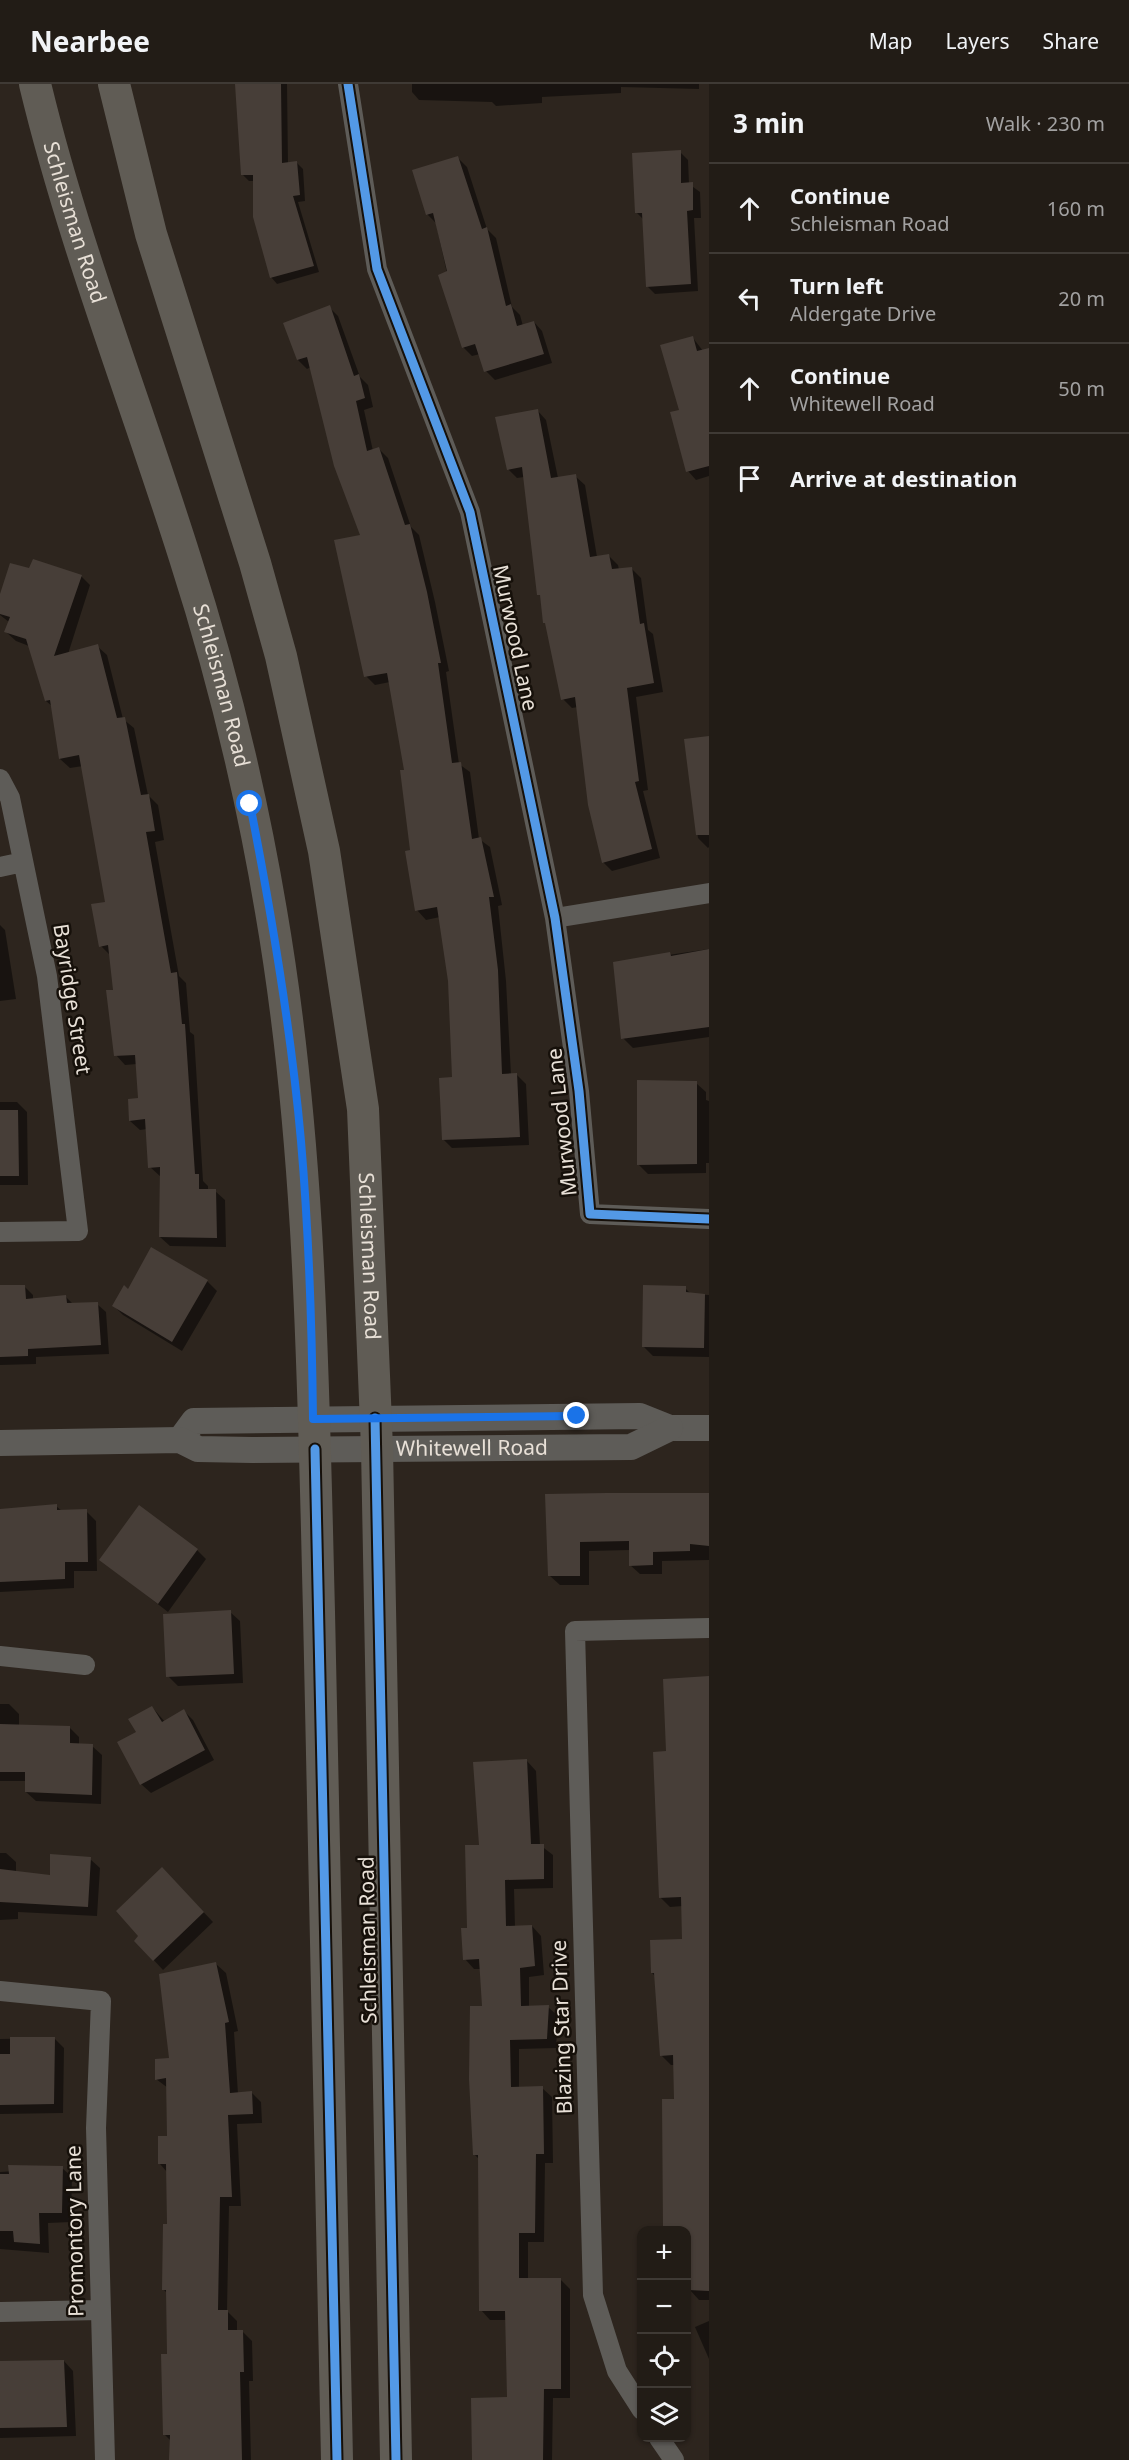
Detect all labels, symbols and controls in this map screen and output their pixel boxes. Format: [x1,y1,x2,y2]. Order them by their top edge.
text: Nearbee [30,22,150,60]
text: Map [869,27,913,55]
text: Layers [946,27,1010,55]
text: Share [1043,27,1099,55]
text: 3 min [733,105,805,141]
text: Walk · 230 m [986,110,1105,137]
street label: Schleisman Road [37,138,114,307]
text: Continue [790,180,890,210]
icon: ahead [733,192,766,225]
text: 160 m [1047,195,1105,222]
text: Schleisman Road [790,210,950,237]
text: Turn left [790,270,884,300]
icon: left [733,282,766,315]
text: 20 m [1058,285,1105,312]
text: Aldergate Drive [790,300,936,327]
text: Continue [790,360,890,390]
icon: ahead [733,372,766,405]
text: 50 m [1058,375,1105,402]
text: Whitewell Road [790,390,935,417]
icon: arrive [733,462,766,495]
text: Arrive at destination [790,463,1017,493]
street label: Murwood Lane [487,562,545,713]
street label: Schleisman Road [187,600,257,770]
route start [236,790,262,816]
street label: Bayridge Street [47,922,99,1077]
street label: Murwood Lane [539,1047,583,1197]
street label: Schleisman Road [353,1172,388,1340]
route end [563,1402,589,1428]
street label: Whitewell Road [396,1433,548,1462]
street label: Schleisman Road [352,1856,382,2024]
street label: Blazing Star Drive [544,1939,578,2115]
street label: Promontory Lane [59,2145,89,2317]
map controls [637,2226,691,2442]
button: + [637,2226,691,2280]
button: − [637,2280,691,2334]
button: locate [637,2334,691,2388]
button: layers [637,2388,691,2442]

